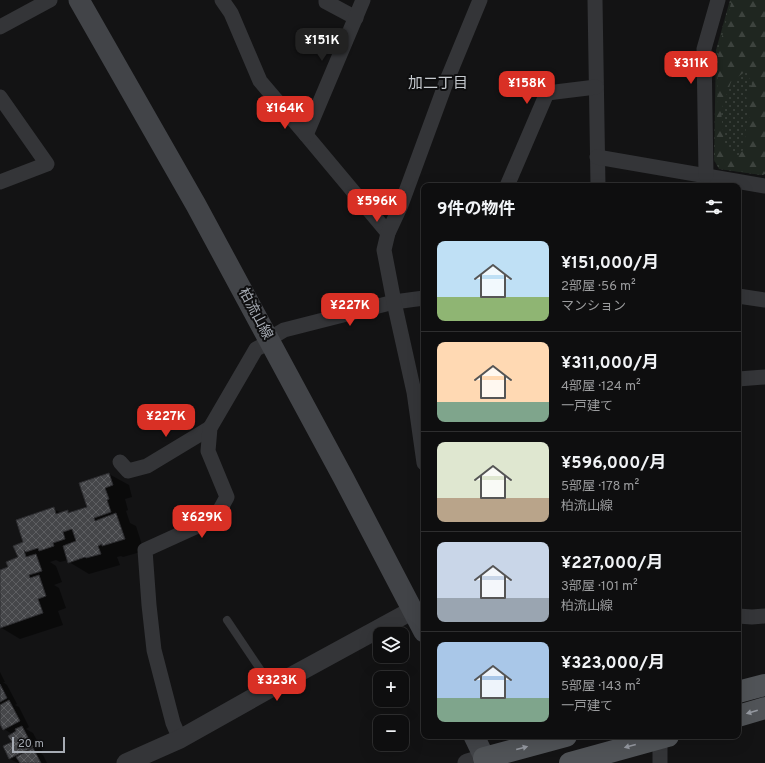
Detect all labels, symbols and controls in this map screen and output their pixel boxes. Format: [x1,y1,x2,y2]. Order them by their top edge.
pin: ¥151K [294,28,350,62]
text: ¥151K [304,33,340,49]
pin: ¥311K [663,51,719,85]
text: ¥311K [673,56,709,72]
pin: ¥158K [499,71,555,105]
district label: 加二丁目 [408,75,468,94]
text: ¥158K [508,76,546,92]
pin: ¥164K [257,96,313,130]
text: ¥164K [266,101,304,117]
pin: ¥596K [349,189,405,223]
text: ¥596K [356,194,398,210]
icon: filters [703,196,725,218]
text: 9件の物件 [437,199,515,221]
text: ¥151,000/月 [561,253,659,275]
icon: home [469,257,517,305]
text: 2部屋 · 56 m² [561,279,636,295]
street label: 柏流山線 [234,285,276,343]
pin: ¥227K [322,293,378,327]
text: ¥227K [330,298,370,314]
text: マンション [561,299,626,315]
text: ¥311,000/月 [561,353,659,375]
icon: home [469,358,517,406]
text: 4部屋 · 124 m² [561,379,641,395]
text: 一戸建て [561,399,613,415]
pin: ¥227K [138,404,194,438]
text: ¥227K [146,409,186,425]
text: ¥596,000/月 [561,453,666,475]
icon: home [469,458,517,506]
text: 5部屋 · 178 m² [561,479,639,495]
text: 柏流山線 [561,499,613,515]
pin: ¥629K [174,505,230,539]
text: ¥629K [181,510,223,526]
text: ¥227,000/月 [561,553,663,575]
icon: home [469,558,517,606]
text: 3部屋 · 101 m² [561,579,638,595]
text: 柏流山線 [561,599,613,615]
map controls [373,627,409,751]
button: layers [373,627,409,663]
text: ¥323,000/月 [561,653,665,675]
icon: home [469,658,517,706]
pin: ¥323K [249,668,305,702]
button: + [373,671,409,707]
text: ¥323K [257,673,297,689]
text: 5部屋 · 143 m² [561,679,640,695]
text: 一戸建て [561,699,613,715]
one-way arrow [745,709,757,715]
button: − [373,715,409,751]
scale bar [12,735,65,754]
text: 20 m [18,737,44,751]
one-way arrow [624,744,637,750]
one-way arrow [516,745,528,751]

